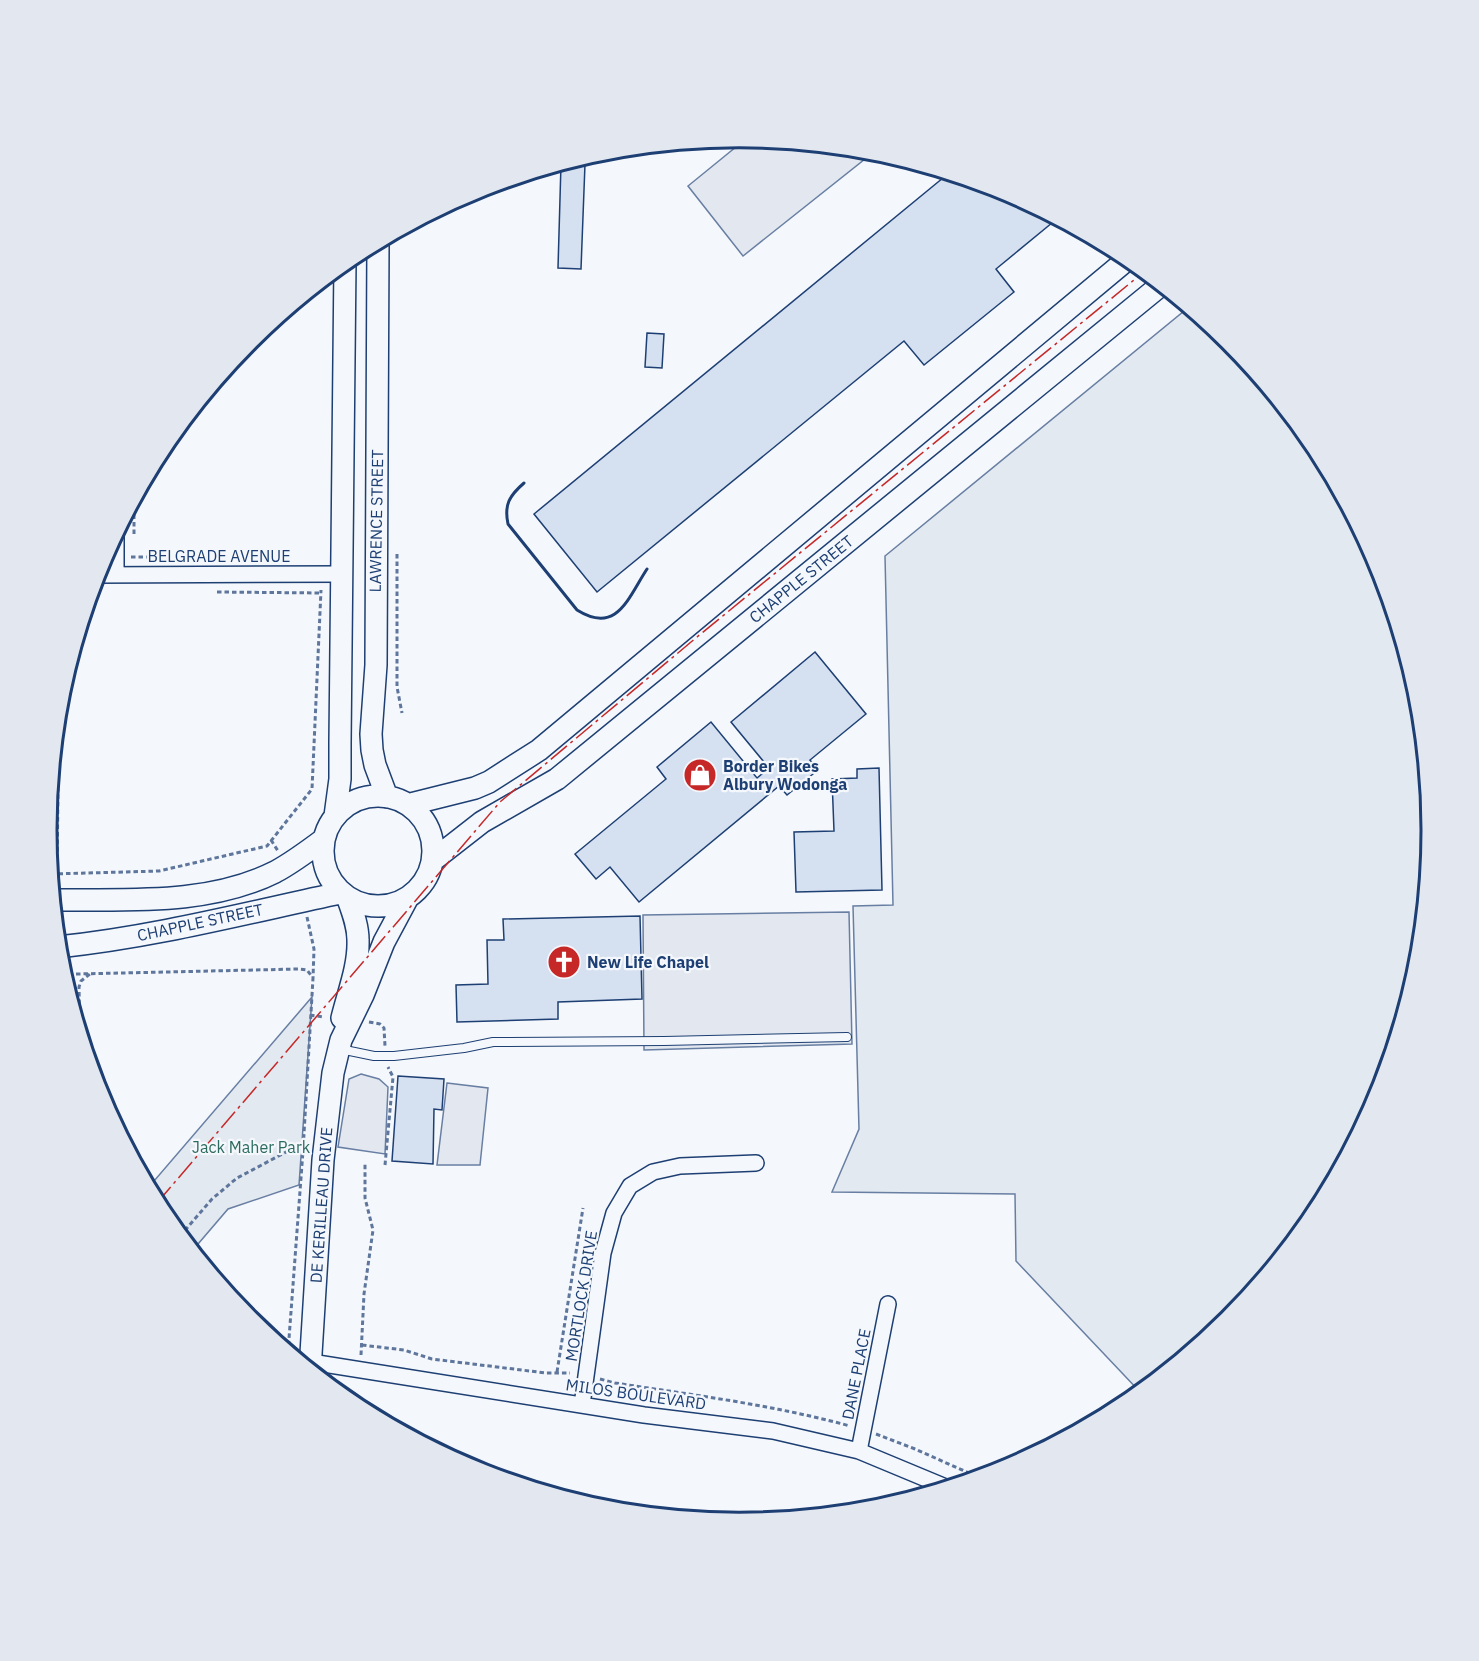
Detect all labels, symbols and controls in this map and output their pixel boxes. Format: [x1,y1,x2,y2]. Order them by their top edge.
street label: LAWRENCE STREET [365,449,387,593]
street label: CHAPPLE STREET [745,531,857,627]
street label: BELGRADE AVENUE [148,546,290,566]
place label: Border Bikes Albury Wodonga [723,756,847,794]
shop icon: Border Bikes Albury Wodonga [682,757,718,793]
street label: CHAPPLE STREET [135,899,265,945]
church icon: New Life Chapel [546,944,582,980]
place label: New Life Chapel [587,952,709,972]
street label: DE KERILLEAU DRIVE [306,1126,336,1284]
park label: Jack Maher Park [192,1137,311,1157]
street label: MORTLOCK DRIVE [561,1229,601,1363]
street label: DANE PLACE [837,1327,875,1421]
street label: MILOS BOULEVARD [565,1374,707,1414]

